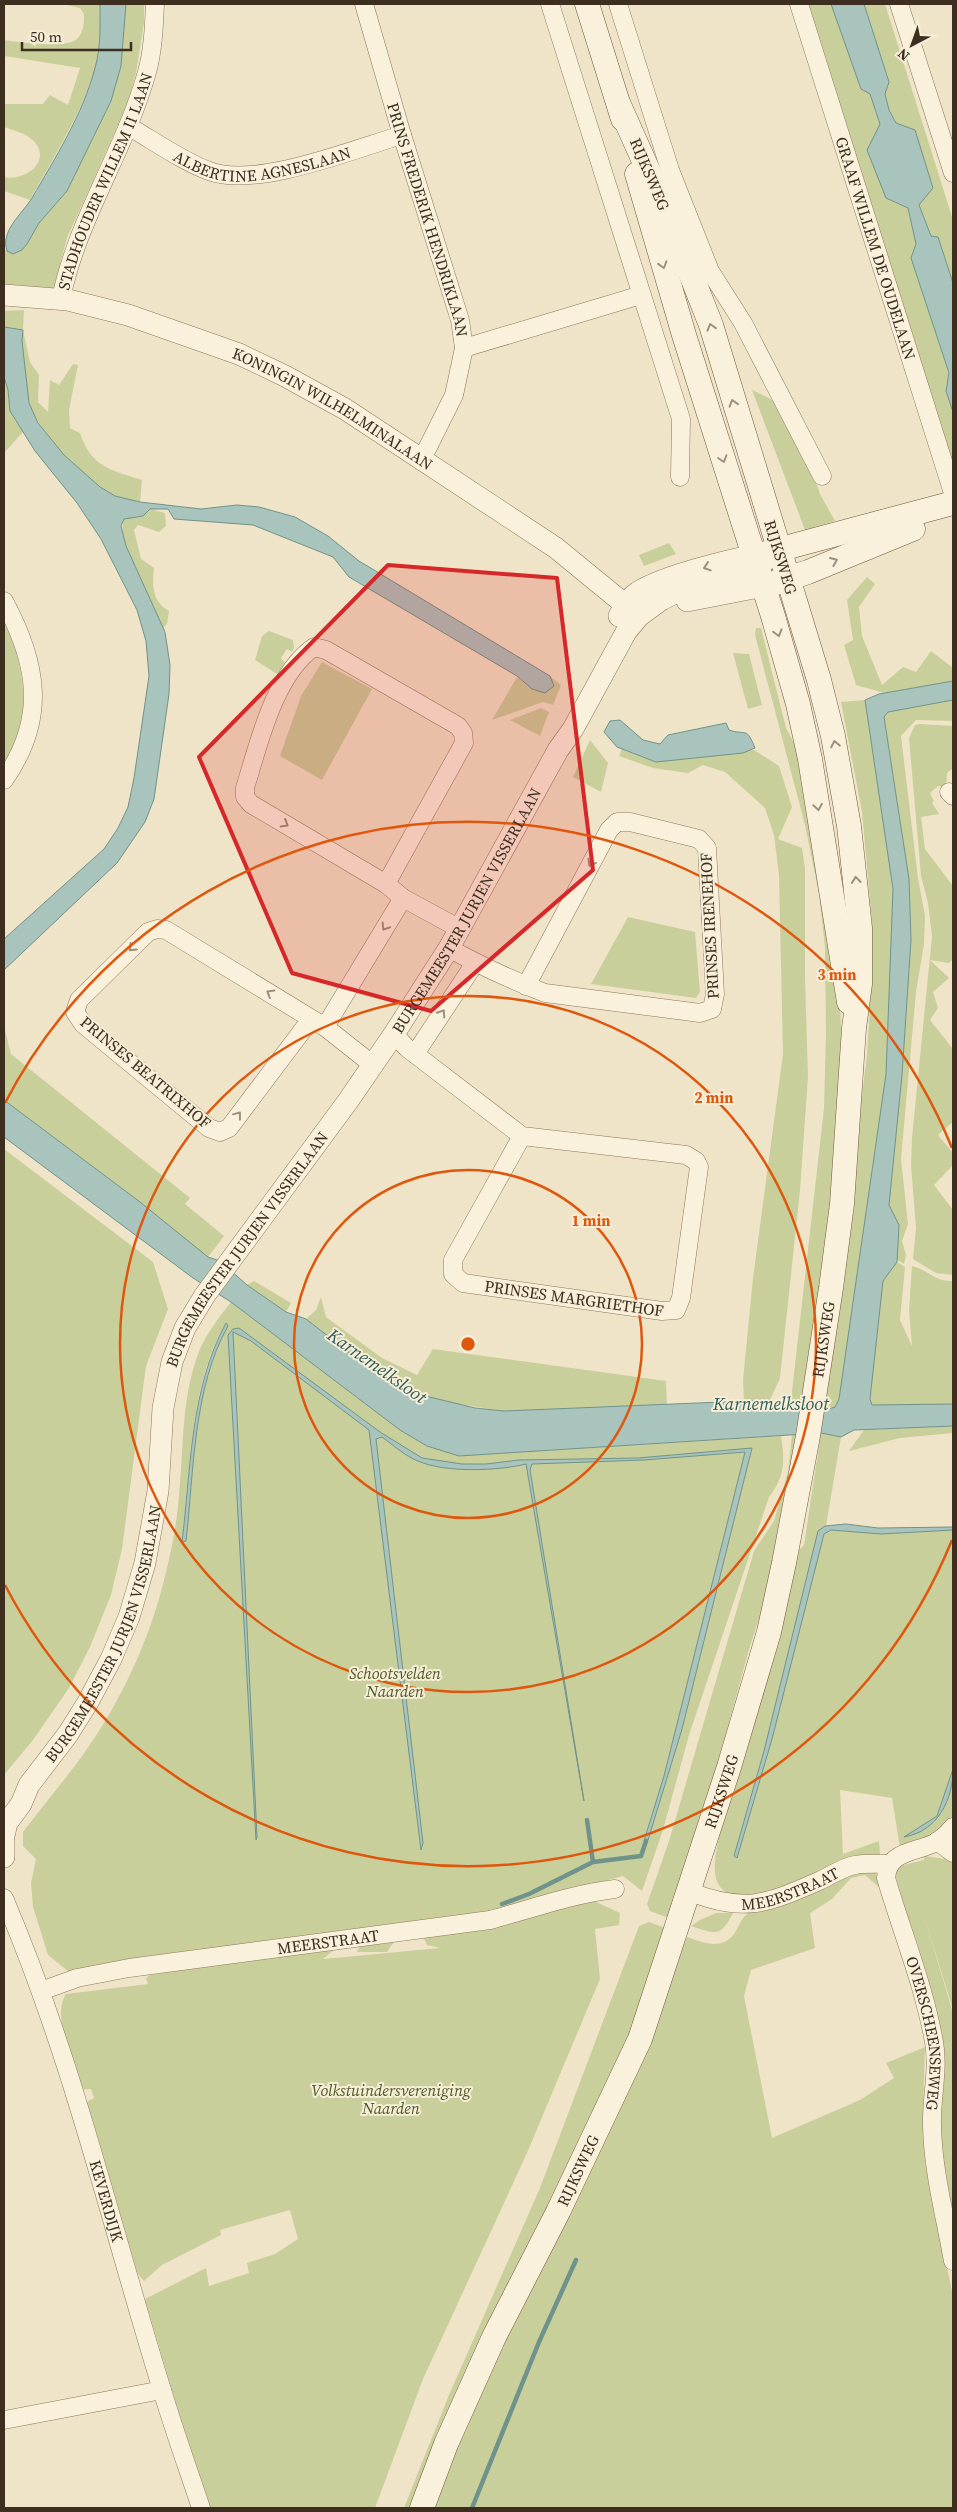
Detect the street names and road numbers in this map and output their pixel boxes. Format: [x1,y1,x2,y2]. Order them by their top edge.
street label: STADHOUDER WILLEM II LAAN [52,70,157,292]
street label: PRINS FREDERIK HENDRIKLAAN [382,100,473,338]
street label: RIJKSWEG [625,134,675,214]
street label: GRAAF WILLEM DE OUDELAAN [830,134,921,363]
street label: ALBERTINE AGNESLAAN [173,139,355,159]
street label: KONINGIN WILHELMINALAAN [230,342,437,475]
street label: RIJKSWEG [759,517,803,597]
street label: BURGEMEESTER JURJEN VISSERLAAN [386,784,546,1037]
street label: PRINSES IRENEHOF [694,852,724,1000]
street label: PRINSES BEATRIXHOF [76,1011,216,1133]
street label: BURGEMEESTER JURJEN VISSERLAAN [160,1127,333,1370]
street label: PRINSES MARGRIETHOF [483,1275,665,1321]
street label: RIJKSWEG [806,1300,840,1379]
street label: BURGEMEESTER JURJEN VISSERLAAN [39,1503,166,1767]
street label: RIJKSWEG [699,1752,743,1831]
street label: MEERSTRAAT [741,1862,843,1915]
street label: MEERSTRAAT [276,1924,381,1959]
street label: OVERSCHEENSEWEG [901,1953,947,2111]
street label: RIJKSWEG [551,2131,604,2210]
street label: KEVERDIJK [84,2157,129,2245]

